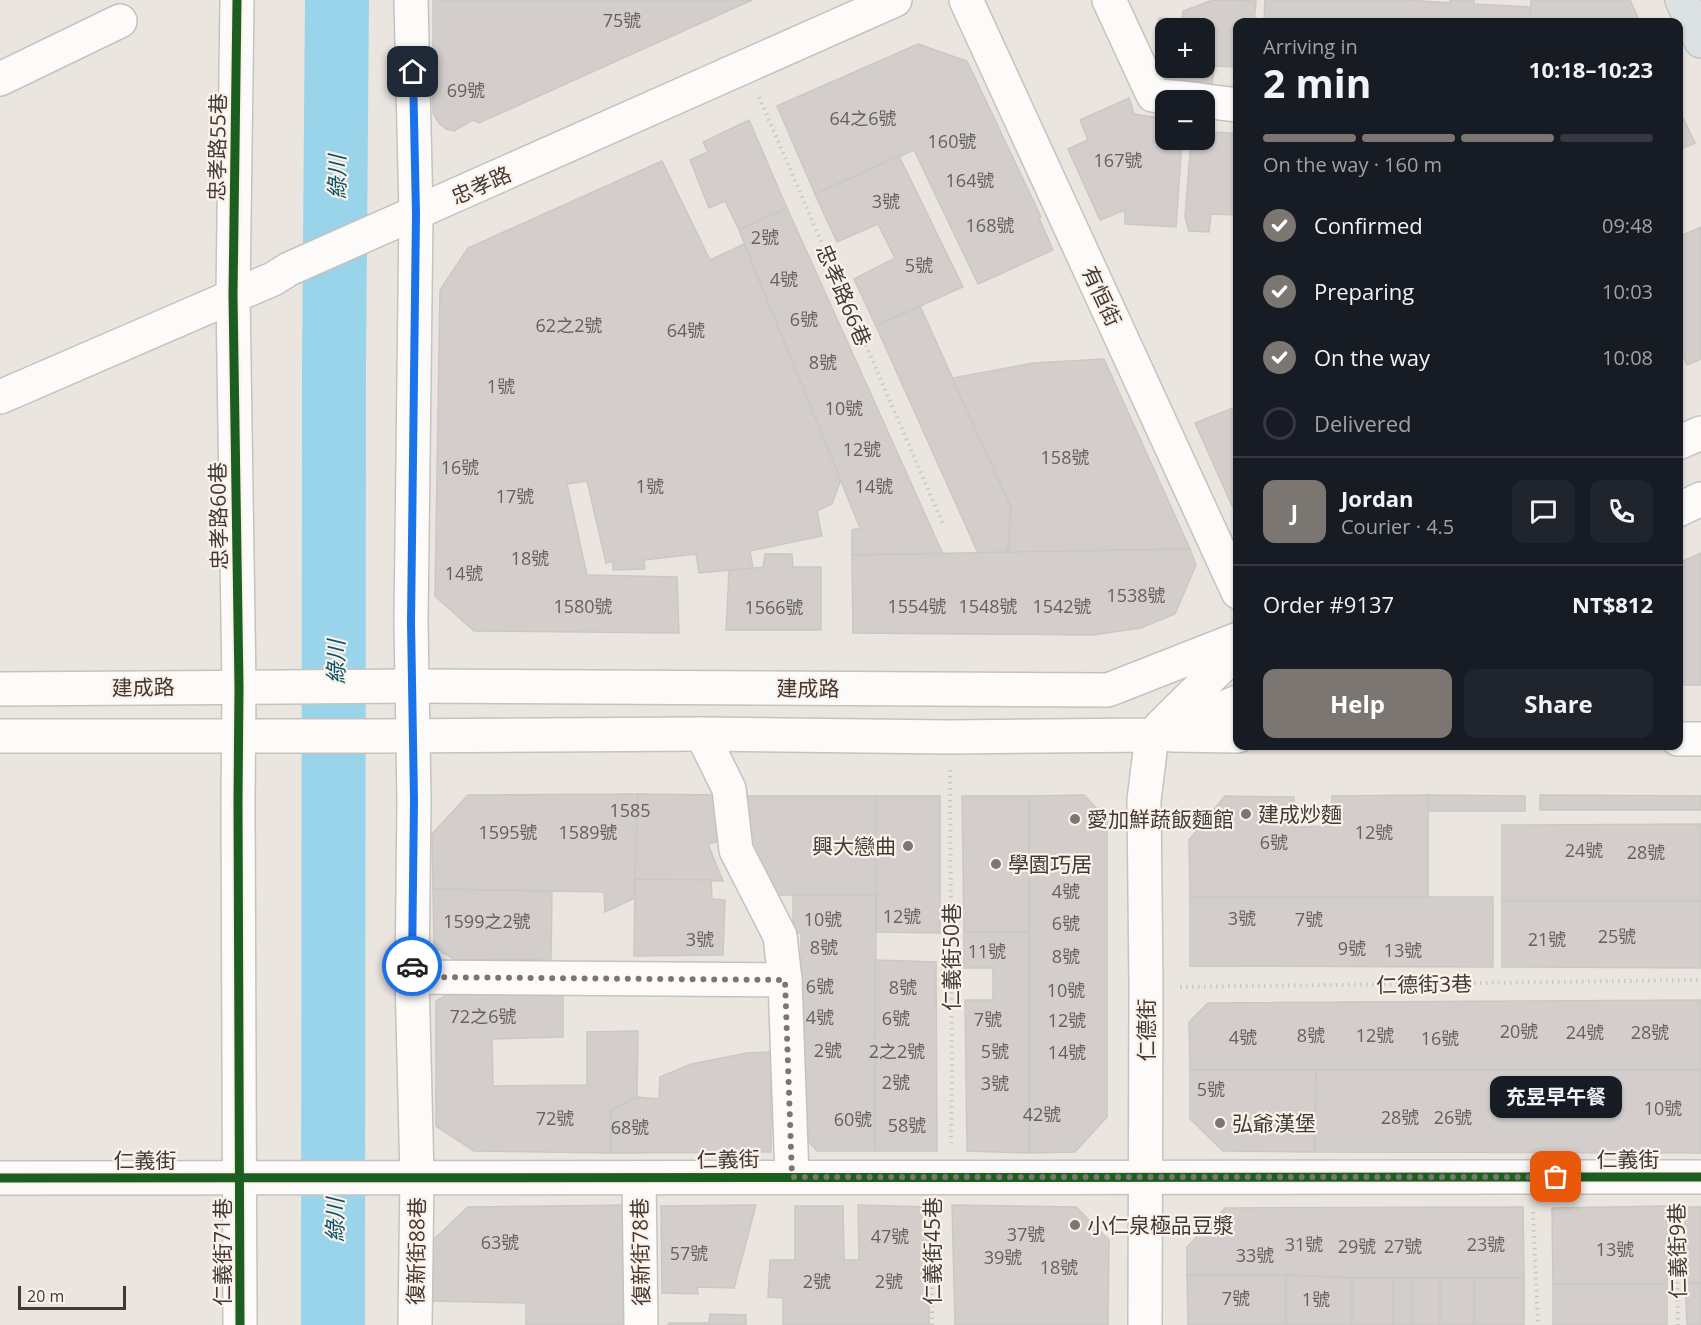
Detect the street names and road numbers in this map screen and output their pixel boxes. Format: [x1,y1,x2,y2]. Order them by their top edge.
street label: 忠孝路55巷 [202,93,232,201]
street label: 忠孝路 [447,159,515,211]
street label: 忠孝路66巷 [810,240,878,350]
street label: 有恒街 [1076,262,1128,330]
street label: 忠孝路60巷 [203,462,233,570]
street label: 建成路 [111,672,175,702]
street label: 建成路 [777,674,840,702]
street label: 仁義街50巷 [937,903,965,1011]
street label: 仁德街3巷 [1376,969,1472,999]
street label: 仁德街 [1132,999,1160,1062]
street label: 仁義街 [696,1144,760,1174]
street label: 仁義街 [1597,1145,1660,1173]
street label: 仁義街 [114,1146,177,1174]
street label: 復新街88巷 [401,1197,431,1305]
street label: 仁義街45巷 [918,1197,946,1305]
street label: 仁義街71巷 [208,1198,236,1306]
street label: 復新街78巷 [625,1198,655,1306]
street label: 仁義街9巷 [1662,1203,1692,1299]

